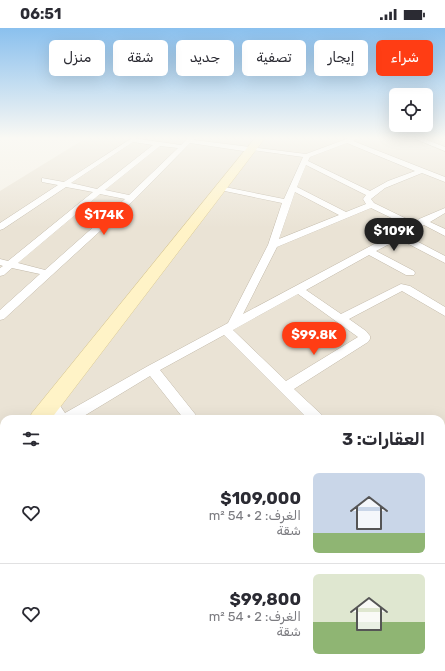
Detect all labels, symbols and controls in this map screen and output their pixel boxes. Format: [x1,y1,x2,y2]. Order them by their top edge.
text: 06:51 [20,5,61,23]
chip: منزل [49,40,105,76]
chip: شقة [113,40,168,76]
chip: جديد [176,40,234,76]
chip: تصفية [242,40,306,76]
chip: إيجار [314,40,368,76]
chip: شراء [376,40,433,76]
map controls [389,88,433,132]
button: locate [389,88,433,132]
pin: $174K [76,202,132,236]
text: $174K [84,207,124,222]
pin: $109K [366,218,422,252]
text: $109K [374,223,414,238]
pin: $99.8K [281,322,347,356]
text: $99.8K [291,327,337,342]
icon: filters [20,428,42,450]
text: العقارات: 3 [342,429,425,449]
text: $109,000 [220,488,301,508]
icon: home [345,489,393,537]
icon: heart [20,502,42,524]
text: الغرف: 2 · 54 m² [209,508,301,523]
text: شقة [276,523,301,538]
text: $99,800 [229,589,301,609]
icon: home [345,590,393,638]
icon: heart [20,603,42,625]
text: الغرف: 2 · 54 m² [209,609,301,624]
text: شقة [276,624,301,639]

